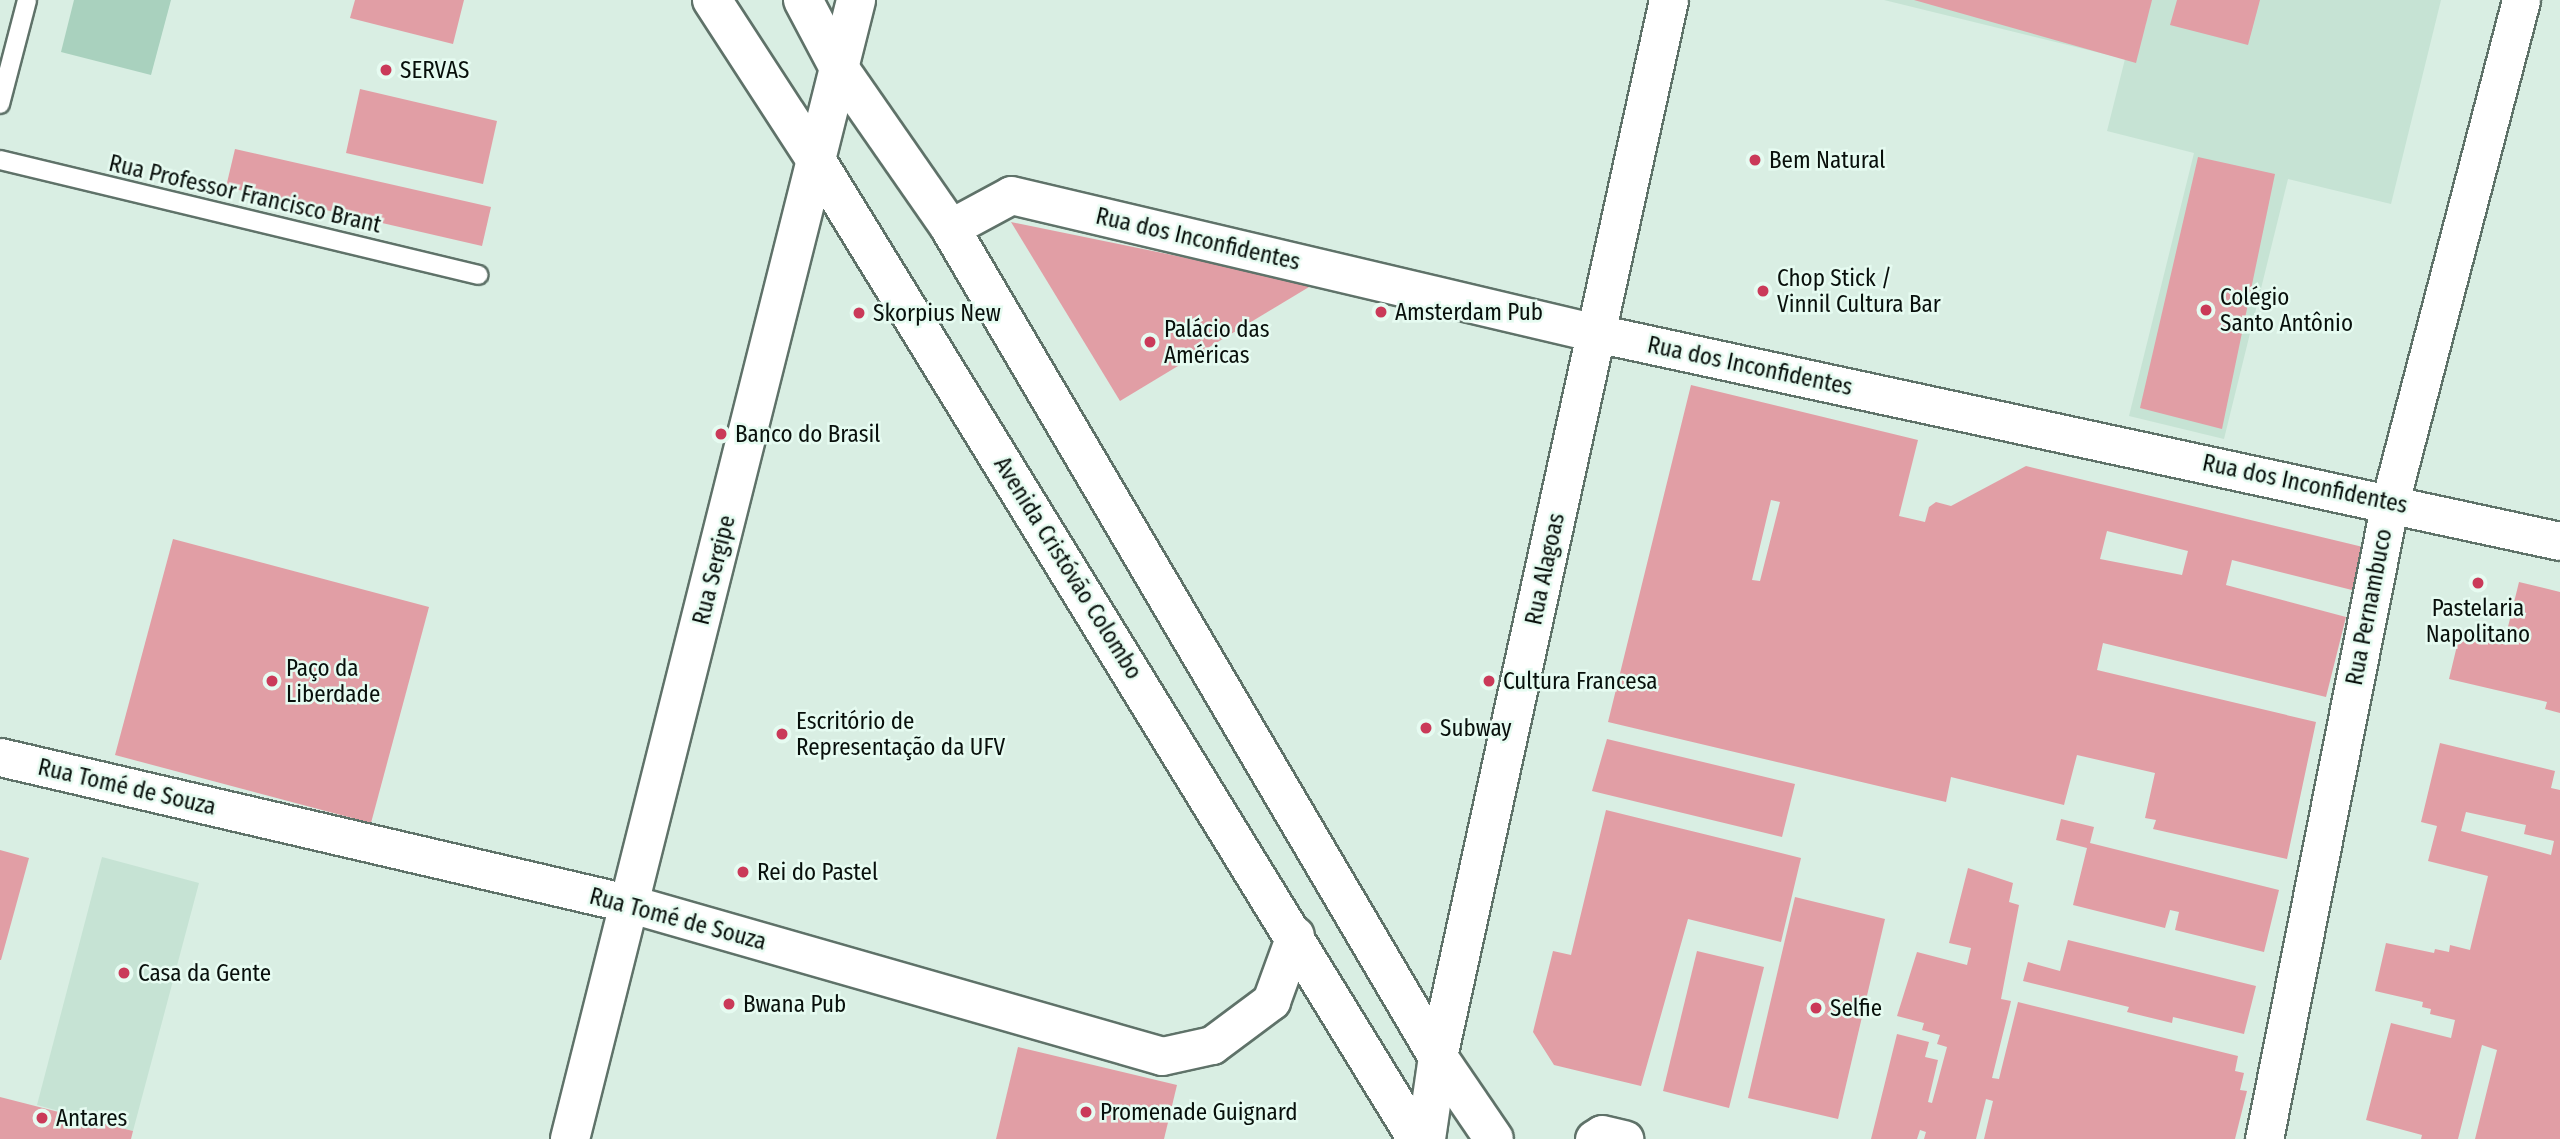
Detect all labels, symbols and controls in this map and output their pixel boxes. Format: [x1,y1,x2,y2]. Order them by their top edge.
place label: SERVAS [400,56,469,84]
marker: SERVAS [378,62,394,78]
place label: Bem Natural [1769,146,1885,174]
street label: Rua Professor Francisco Brant [106,149,384,239]
marker: Bem Natural [1747,152,1763,168]
street label: Rua dos Inconfidentes [1093,202,1303,276]
place label: Chop Stick / Vinnil Cultura Bar [1777,264,1941,318]
marker: Chop Stick / Vinnil Cultura Bar [1755,283,1771,299]
place label: Colégio Santo Antônio [2220,283,2353,337]
place label: Amsterdam Pub [1395,298,1543,326]
place label: Skorpius New [873,299,1001,327]
marker: Colégio Santo Antônio [2198,302,2214,318]
marker: Amsterdam Pub [1373,304,1389,320]
marker: Skorpius New [851,305,867,321]
place label: Palácio das Américas [1164,315,1270,369]
street label: Rua dos Inconfidentes [1645,331,1855,401]
marker: Palácio das Américas [1142,334,1158,350]
place label: Banco do Brasil [735,420,880,448]
marker: Banco do Brasil [713,426,729,442]
street label: Rua dos Inconfidentes [2200,449,2410,519]
street label: Avenida Cristóvão Colombo [988,452,1148,684]
street label: Rua Alagoas [1520,511,1570,627]
street label: Rua Sergipe [687,512,741,628]
street label: Rua Pernambuco [2340,526,2398,688]
marker: Pastelaria Napolitano [2470,575,2486,591]
place label: Pastelaria Napolitano [2426,594,2530,648]
place label: Paço da Liberdade [286,654,380,708]
place label: Cultura Francesa [1503,667,1658,695]
marker: Paço da Liberdade [264,673,280,689]
marker: Cultura Francesa [1481,673,1497,689]
place label: Escritório de Representação da UFV [796,707,1005,761]
place label: Subway [1440,714,1512,742]
marker: Subway [1418,720,1434,736]
marker: Escritório de Representação da UFV [774,726,790,742]
street label: Rua Tomé de Souza [35,753,219,821]
place label: Rei do Pastel [757,858,878,886]
marker: Rei do Pastel [735,864,751,880]
street label: Rua Tomé de Souza [587,882,769,956]
place label: Casa da Gente [138,959,271,987]
marker: Casa da Gente [116,965,132,981]
place label: Bwana Pub [743,990,846,1018]
place label: Selfie [1830,994,1882,1022]
marker: Bwana Pub [721,996,737,1012]
marker: Selfie [1808,1000,1824,1016]
place label: Promenade Guignard [1100,1098,1298,1126]
place label: Antares [56,1104,127,1132]
marker: Promenade Guignard [1078,1104,1094,1120]
marker: Antares [34,1110,50,1126]

